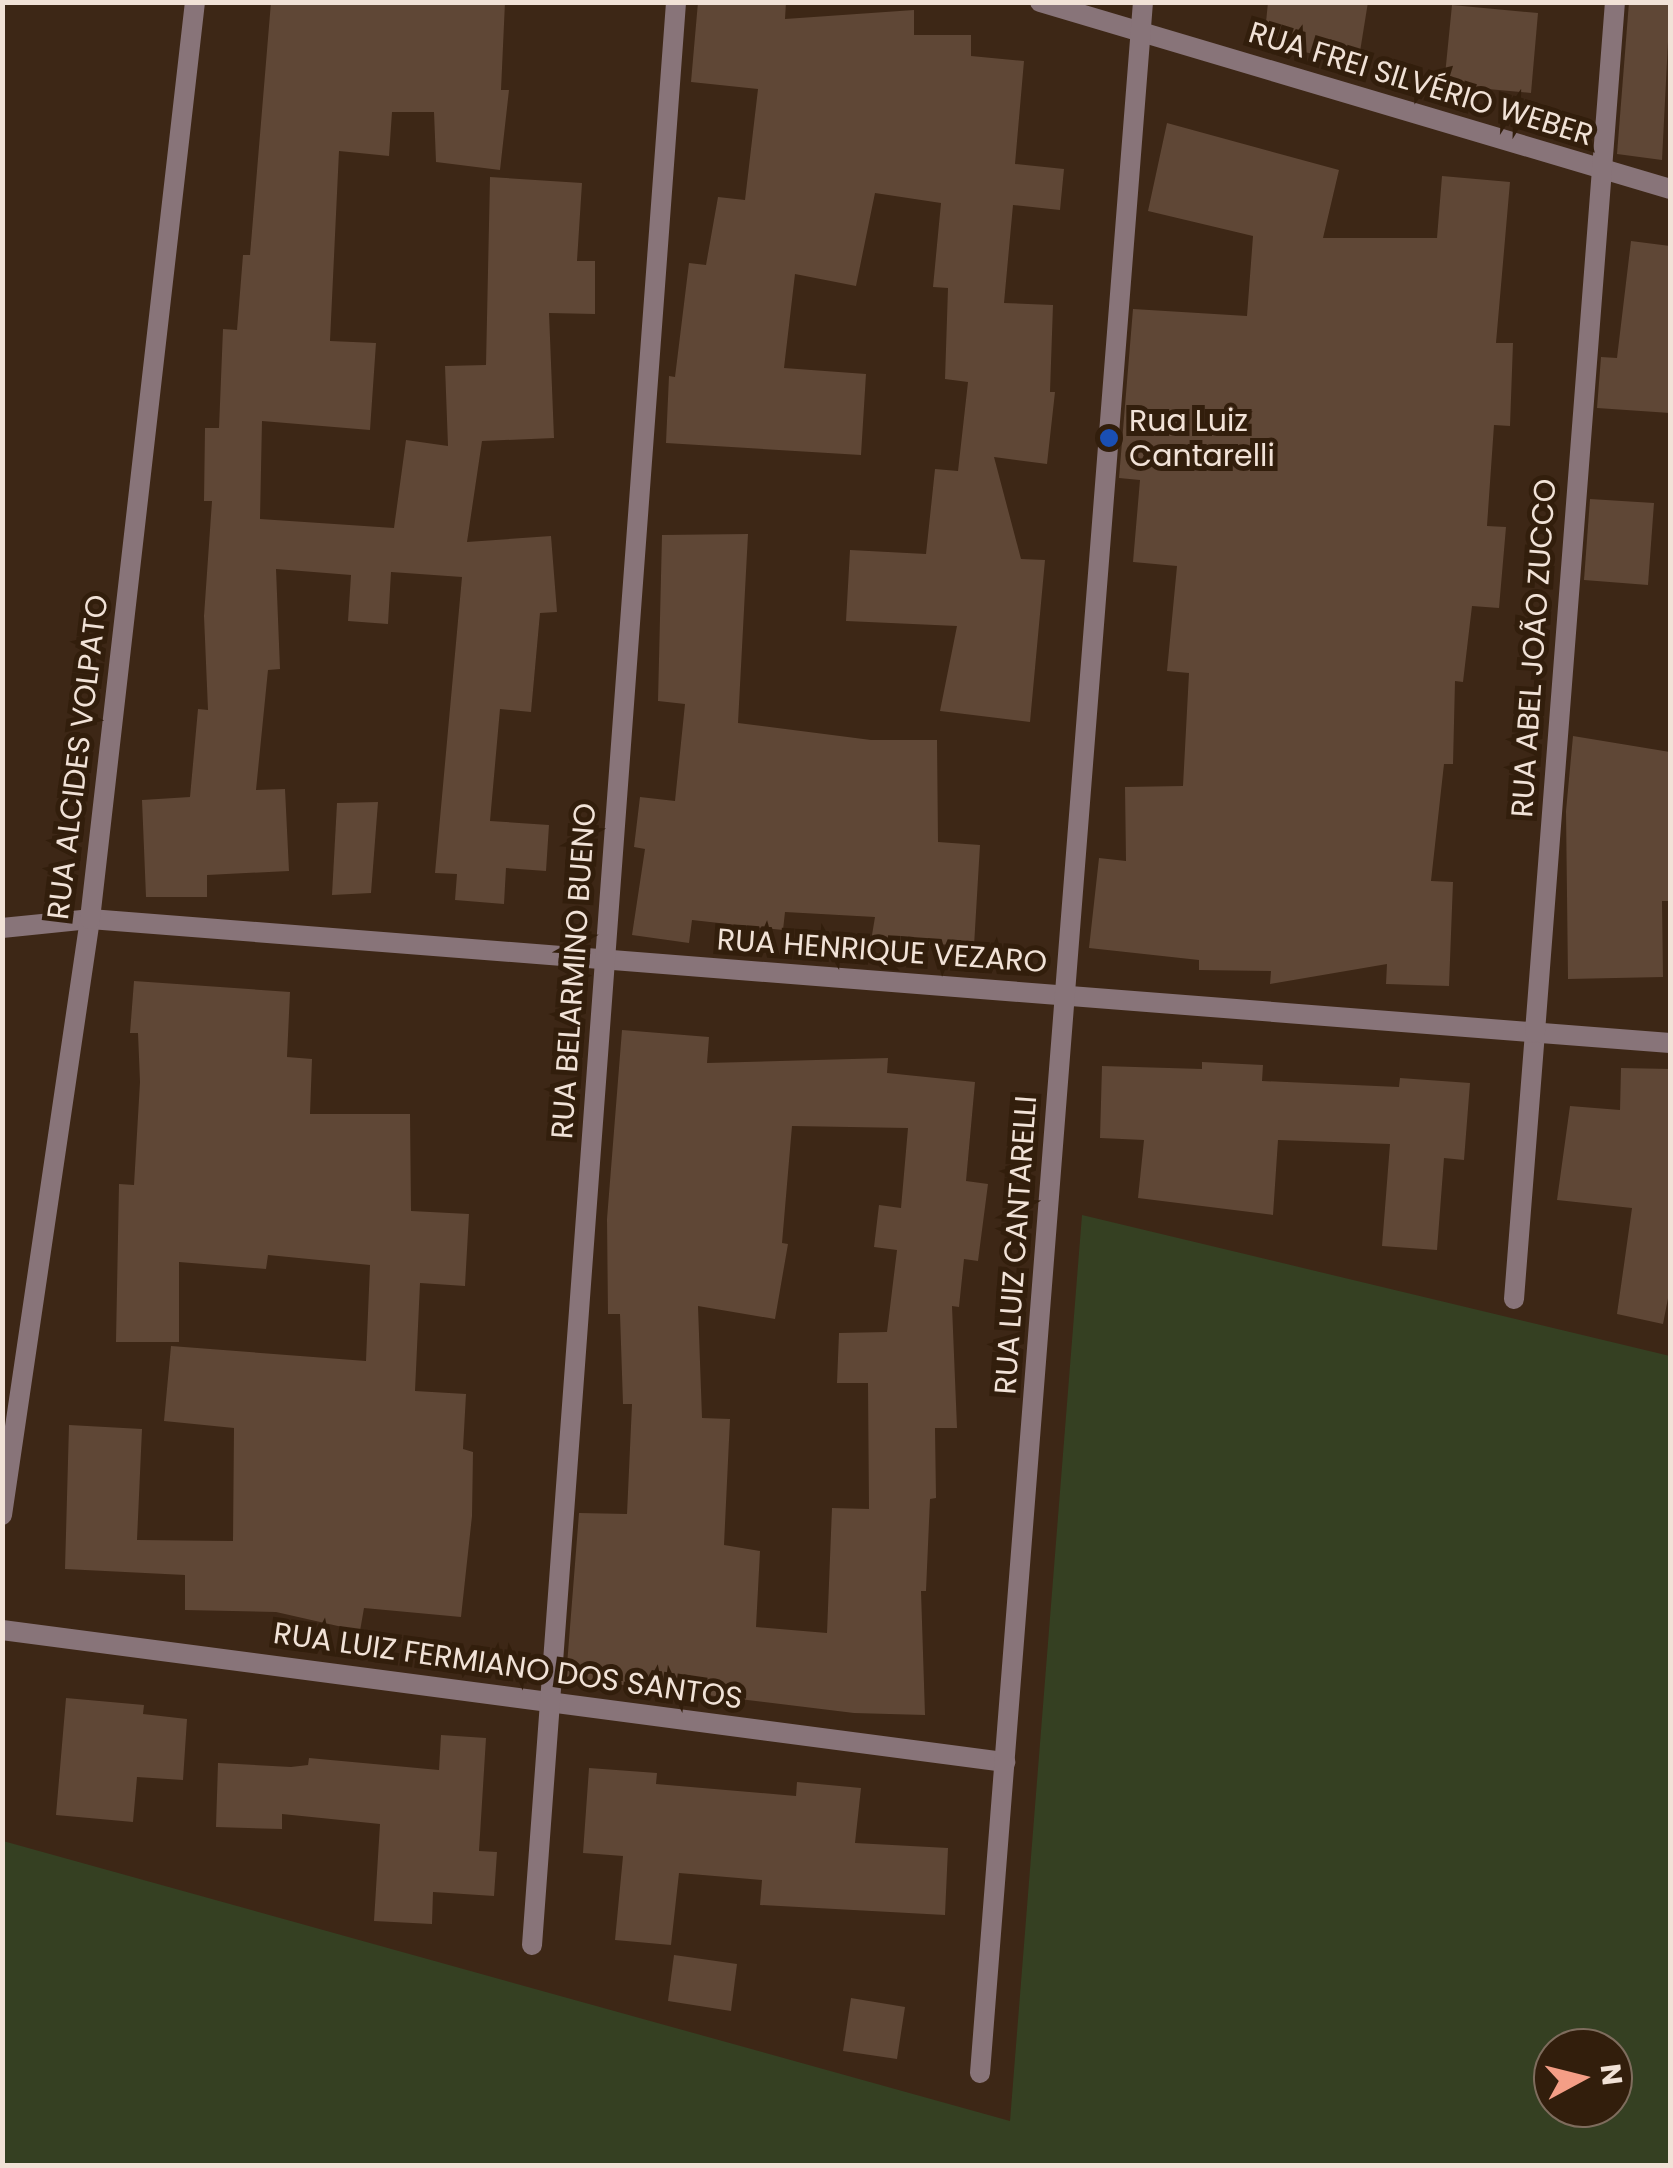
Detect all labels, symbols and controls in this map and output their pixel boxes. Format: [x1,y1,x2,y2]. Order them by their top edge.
street label: RUA FREI SILVÉRIO WEBER [1244,14,1598,154]
place label: Rua Luiz Cantarelli [1129,403,1275,474]
marker: Rua Luiz Cantarelli [1098,427,1120,449]
street label: RUA ABEL JOÃO ZUCCO [1504,477,1564,819]
street label: RUA ALCIDES VOLPATO [40,593,116,921]
street label: RUA BELARMINO BUENO [544,802,604,1140]
street label: RUA HENRIQUE VEZARO [716,922,1048,980]
street label: RUA LUIZ CANTARELLI [988,1094,1044,1396]
street label: RUA LUIZ FERMIANO DOS SANTOS [271,1615,745,1717]
north arrow [1533,2028,1633,2128]
text: N [1591,2062,1632,2087]

